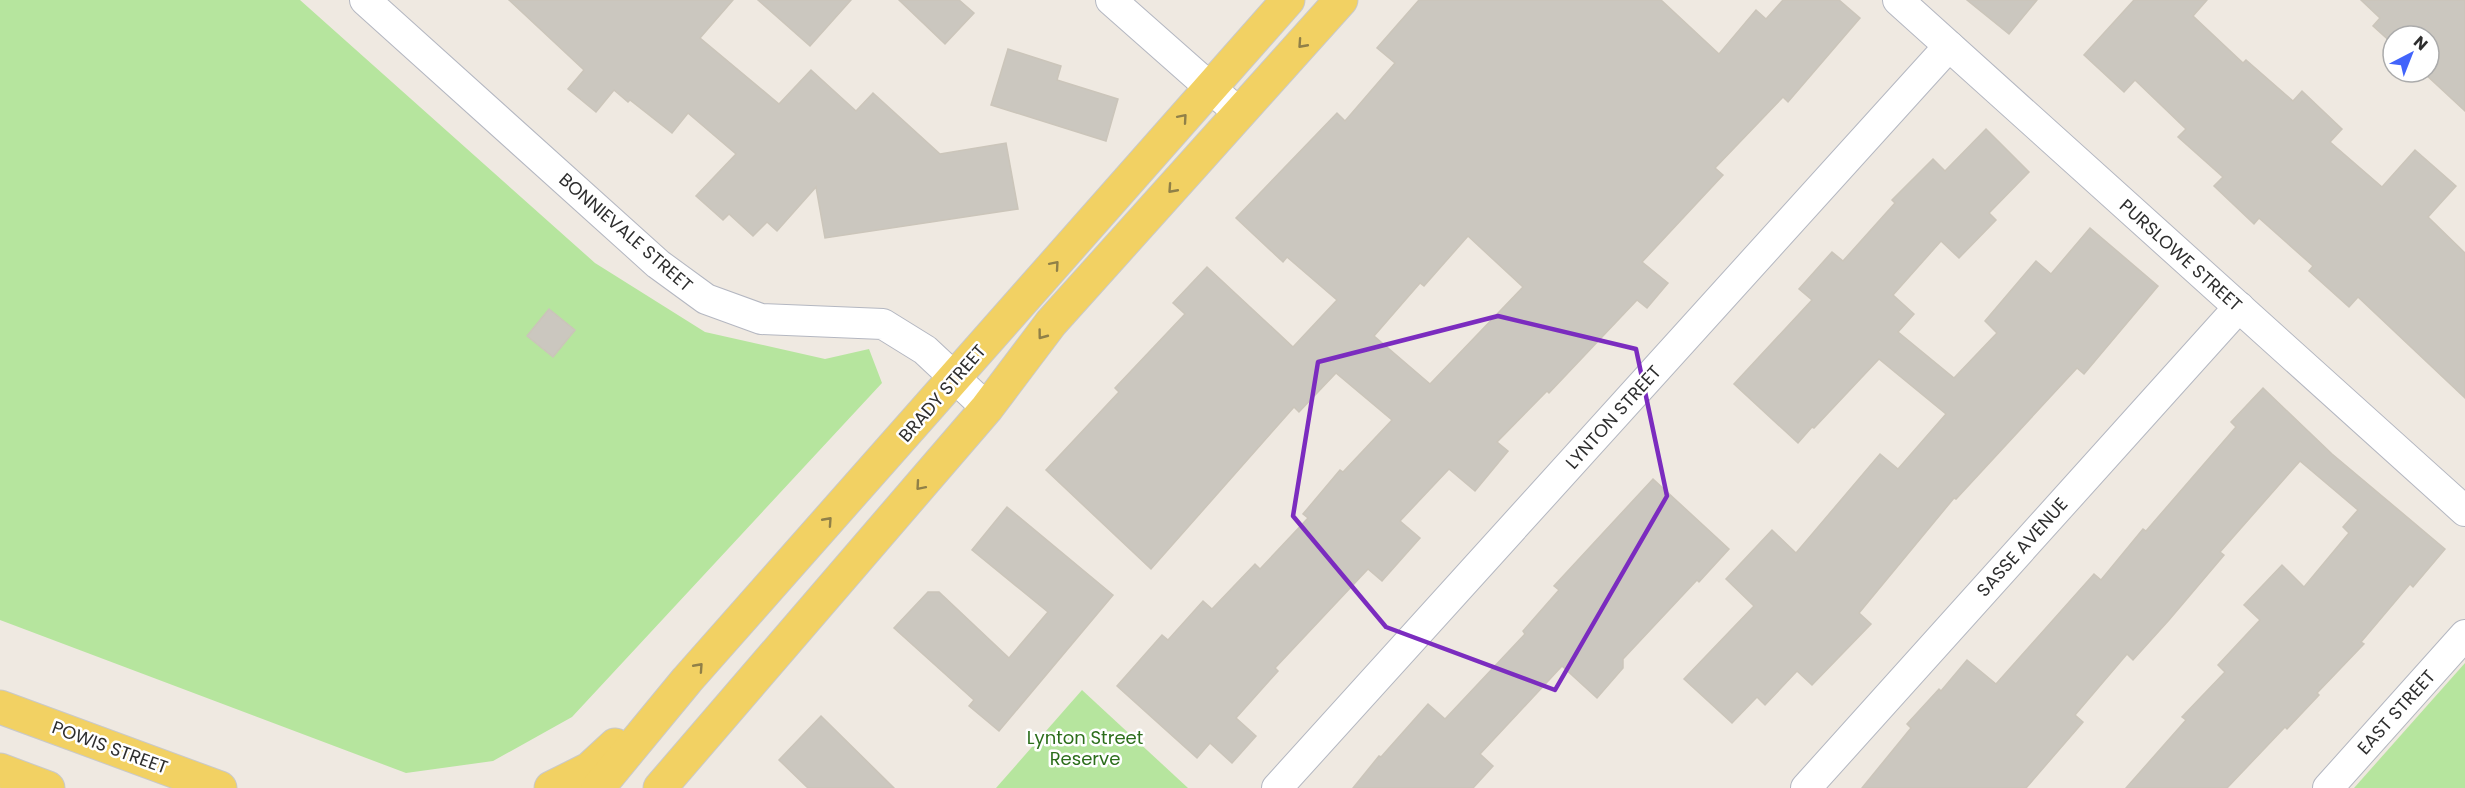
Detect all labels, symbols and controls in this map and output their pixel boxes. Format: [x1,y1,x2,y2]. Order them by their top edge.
north arrow [2381,24,2441,84]
text: N [2409,31,2433,56]
one-way arrow [1298,37,1309,48]
one-way arrow [1176,114,1187,125]
street label: BONNIEVALE STREET [554,167,698,297]
one-way arrow [1168,182,1179,193]
street label: PURSLOWE STREET [2114,193,2248,317]
one-way arrow [1048,261,1059,272]
one-way arrow [1039,328,1050,339]
street label: BRADY STREET [893,339,991,447]
street label: LYNTON STREET [1560,359,1667,474]
one-way arrow [916,479,927,490]
street label: SASSE AVENUE [1971,492,2073,602]
one-way arrow [821,517,832,528]
one-way arrow [692,663,703,674]
street label: EAST STREET [2351,664,2441,760]
street label: POWIS STREET [49,714,172,780]
park label: Lynton Street Reserve [1027,725,1143,771]

